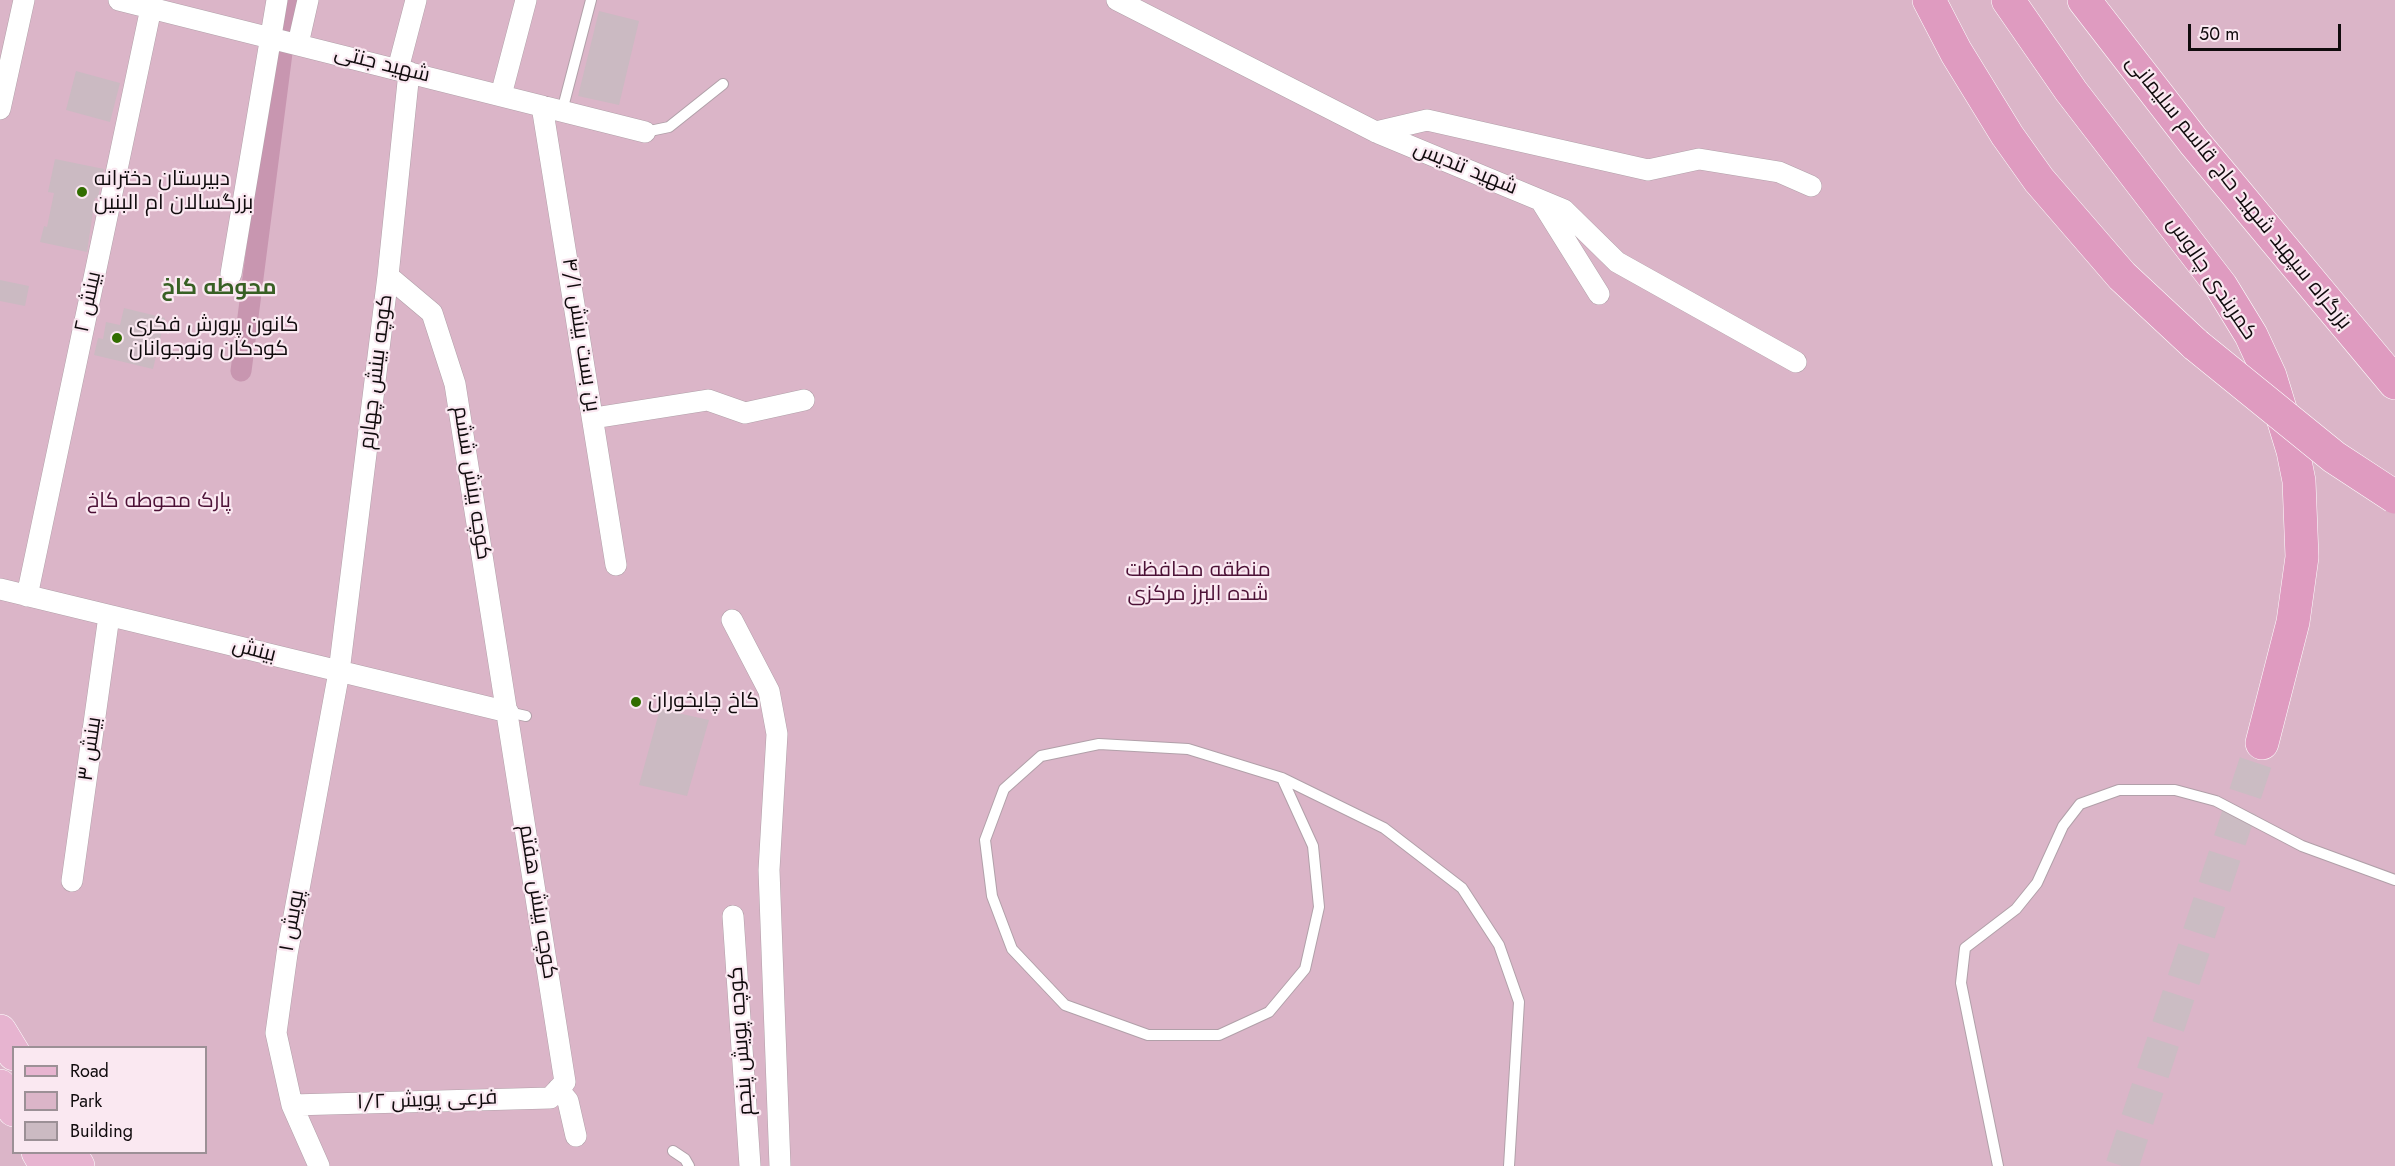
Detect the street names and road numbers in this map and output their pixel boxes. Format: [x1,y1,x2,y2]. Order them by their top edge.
street label: شهید جنتی [332,41,432,89]
street label: بزرگراه سپهبد شهید حاج قاسم سلیمانی [2120,51,2356,335]
street label: شهید تندیس [1409,137,1521,201]
street label: کمربندی چالوس [2161,213,2261,345]
street label: بن بست بینش ۴/۱ [555,256,605,414]
street label: بینش ۲ [70,269,108,335]
street label: کوچه بینش چهارم [355,293,399,451]
street label: کوچه بینش ششم [446,404,496,562]
street label: بینش [230,633,278,669]
street label: بینش ۳ [74,715,108,783]
street label: کوچه بینش هفتم [512,823,562,981]
street label: پویش ۱ [275,888,311,954]
street label: کوچه پویش پنجم [724,966,760,1116]
street label: فرعی پویش ۱/۲ [356,1086,498,1116]

